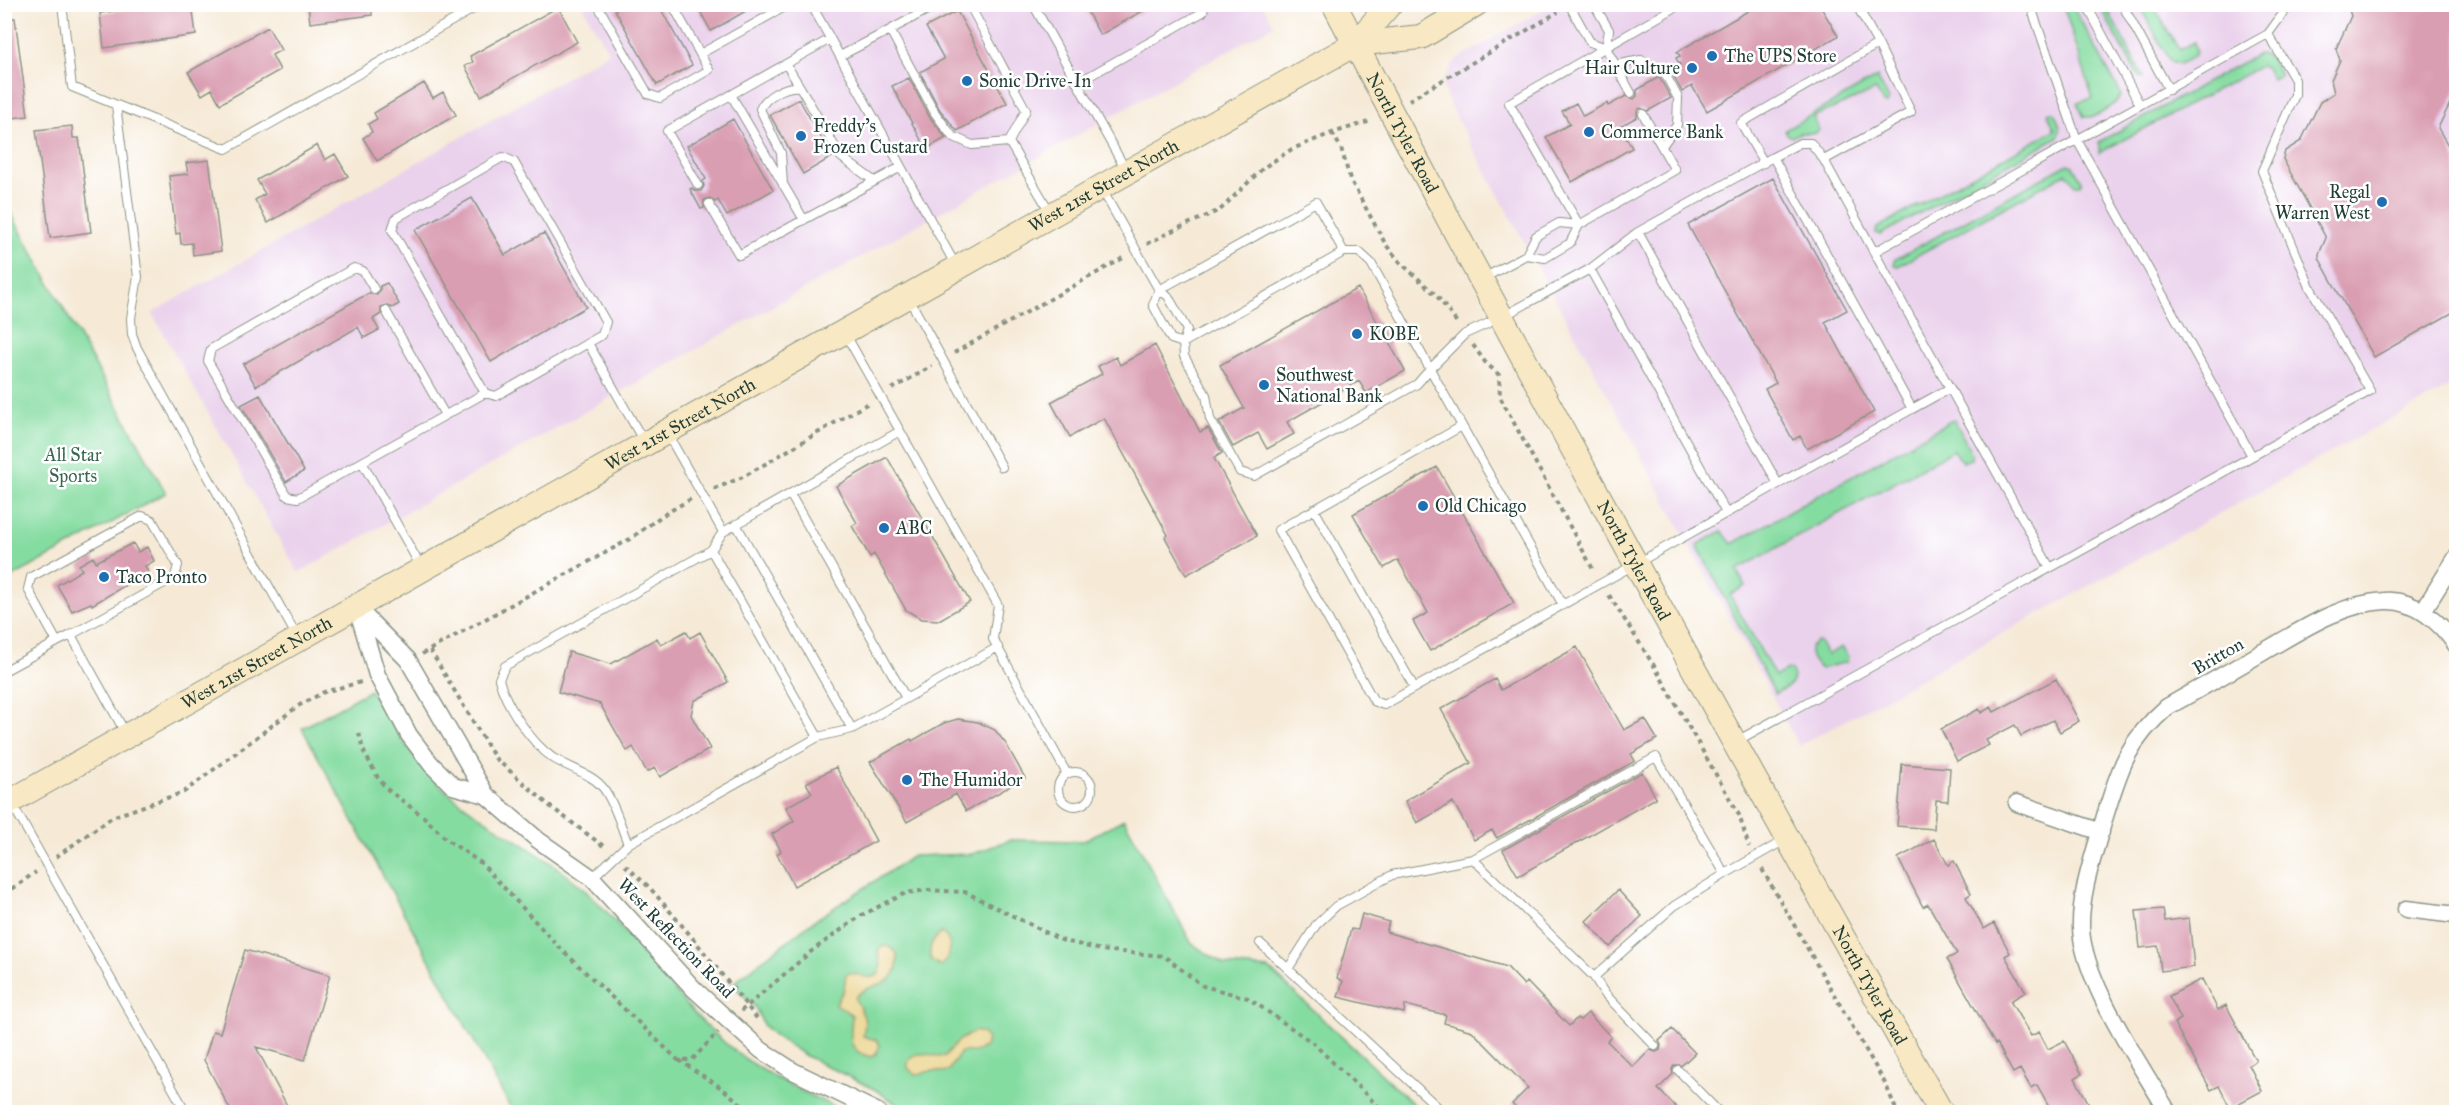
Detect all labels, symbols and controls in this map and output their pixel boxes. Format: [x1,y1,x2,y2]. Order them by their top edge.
place label: The UPS Store [1724,45,1836,67]
marker: The UPS Store [1705,49,1719,63]
place label: Hair Culture [1585,57,1680,79]
marker: Hair Culture [1685,61,1699,75]
street label: North Tyler Road [1361,69,1444,197]
place label: Sonic Drive-In [979,70,1091,92]
marker: Sonic Drive-In [960,74,974,88]
place label: Freddy's Frozen Custard [813,115,928,158]
place label: Commerce Bank [1601,121,1724,143]
marker: Commerce Bank [1582,125,1596,139]
marker: Freddy's Frozen Custard [794,129,808,143]
street label: West 21st Street North [1024,134,1183,237]
place label: Regal Warren West [2275,181,2371,224]
marker: Regal Warren West [2375,195,2389,209]
place label: KOBE [1369,323,1419,345]
marker: KOBE [1350,327,1364,341]
place label: Southwest National Bank [1276,364,1383,407]
street label: West 21st Street North [601,373,759,475]
marker: Southwest National Bank [1257,378,1271,392]
park label: All Star Sports [44,444,102,487]
place label: Old Chicago [1435,495,1526,518]
street label: North Tyler Road [1592,497,1676,624]
marker: Old Chicago [1416,499,1430,513]
place label: ABC [895,517,932,539]
marker: ABC [877,521,891,535]
place label: Taco Pronto [116,566,207,588]
marker: Taco Pronto [97,570,111,584]
street label: West 21st Street North [177,611,336,714]
street label: Britton [2189,633,2248,679]
place label: The Humidor [919,769,1023,791]
marker: The Humidor [900,773,914,787]
street label: West Reflection Road [613,873,739,1003]
street label: North Tyler Road [1828,922,1912,1049]

